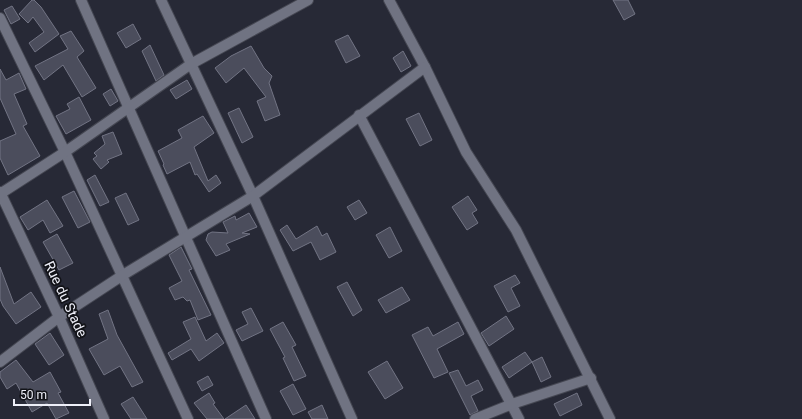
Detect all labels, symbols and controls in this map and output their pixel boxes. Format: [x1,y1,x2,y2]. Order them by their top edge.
street label: Rue du Stade [41,258,91,340]
scale bar [14,381,90,407]
text: 50 m [20,388,47,402]

